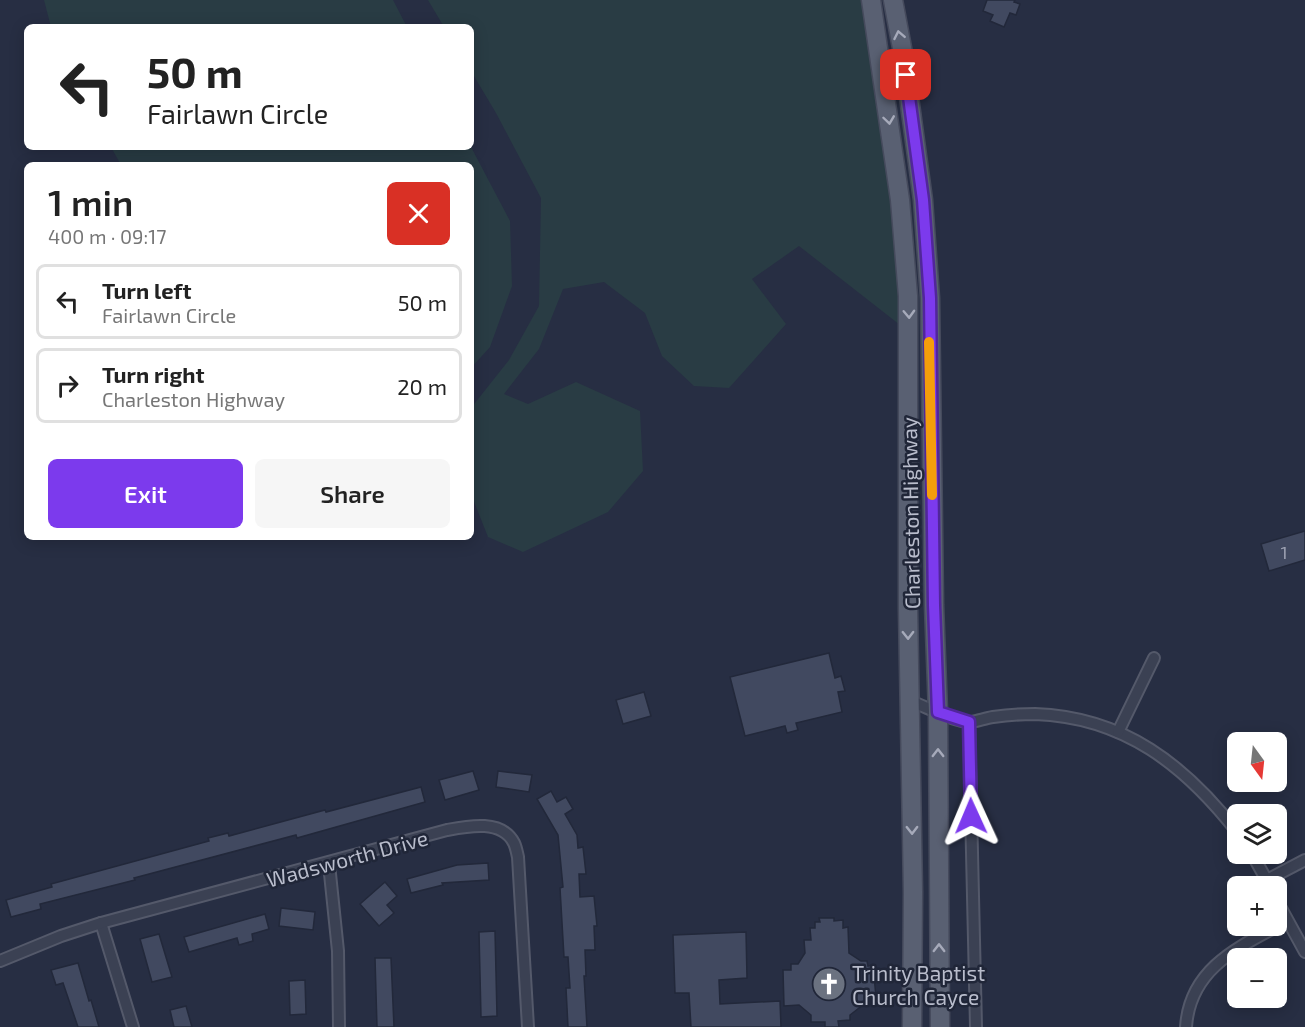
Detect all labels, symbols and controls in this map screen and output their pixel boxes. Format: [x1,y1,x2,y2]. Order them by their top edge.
one-way arrow [893,30,906,40]
text: 50 m [147,46,243,96]
icon: left [48,48,126,126]
pin [880,49,931,100]
icon: arrive [889,58,922,91]
text: Fairlawn Circle [147,97,328,129]
one-way arrow [882,115,894,125]
text: 1 min [48,180,133,223]
button: close [387,182,450,245]
text: 400 m · 09:17 [48,224,166,248]
text: Turn left [102,277,191,303]
icon: left [51,285,84,318]
text: 50 m [398,289,447,315]
text: Fairlawn Circle [102,303,236,327]
one-way arrow [902,310,915,319]
text: Turn right [102,361,204,387]
icon: right [51,369,84,402]
text: 20 m [397,373,447,399]
text: Charleston Highway [102,387,285,411]
street label: Charleston Highway [896,417,924,609]
button: Exit [48,459,243,528]
button: Share [255,459,450,528]
house number: 1 [1280,541,1288,563]
one-way arrow [902,630,915,639]
north arrow [1227,732,1287,792]
map controls [1227,732,1287,1008]
one-way arrow [932,748,944,757]
position arrow [939,784,1003,848]
button: layers [1227,804,1287,864]
street label: Wadsworth Drive [263,824,431,892]
one-way arrow [906,825,918,834]
button: + [1227,876,1287,936]
one-way arrow [933,943,945,952]
button: − [1227,948,1287,1008]
place label: Trinity Baptist Church Cayce [852,960,985,1009]
church icon: Trinity Baptist Church Cayce [811,966,847,1002]

